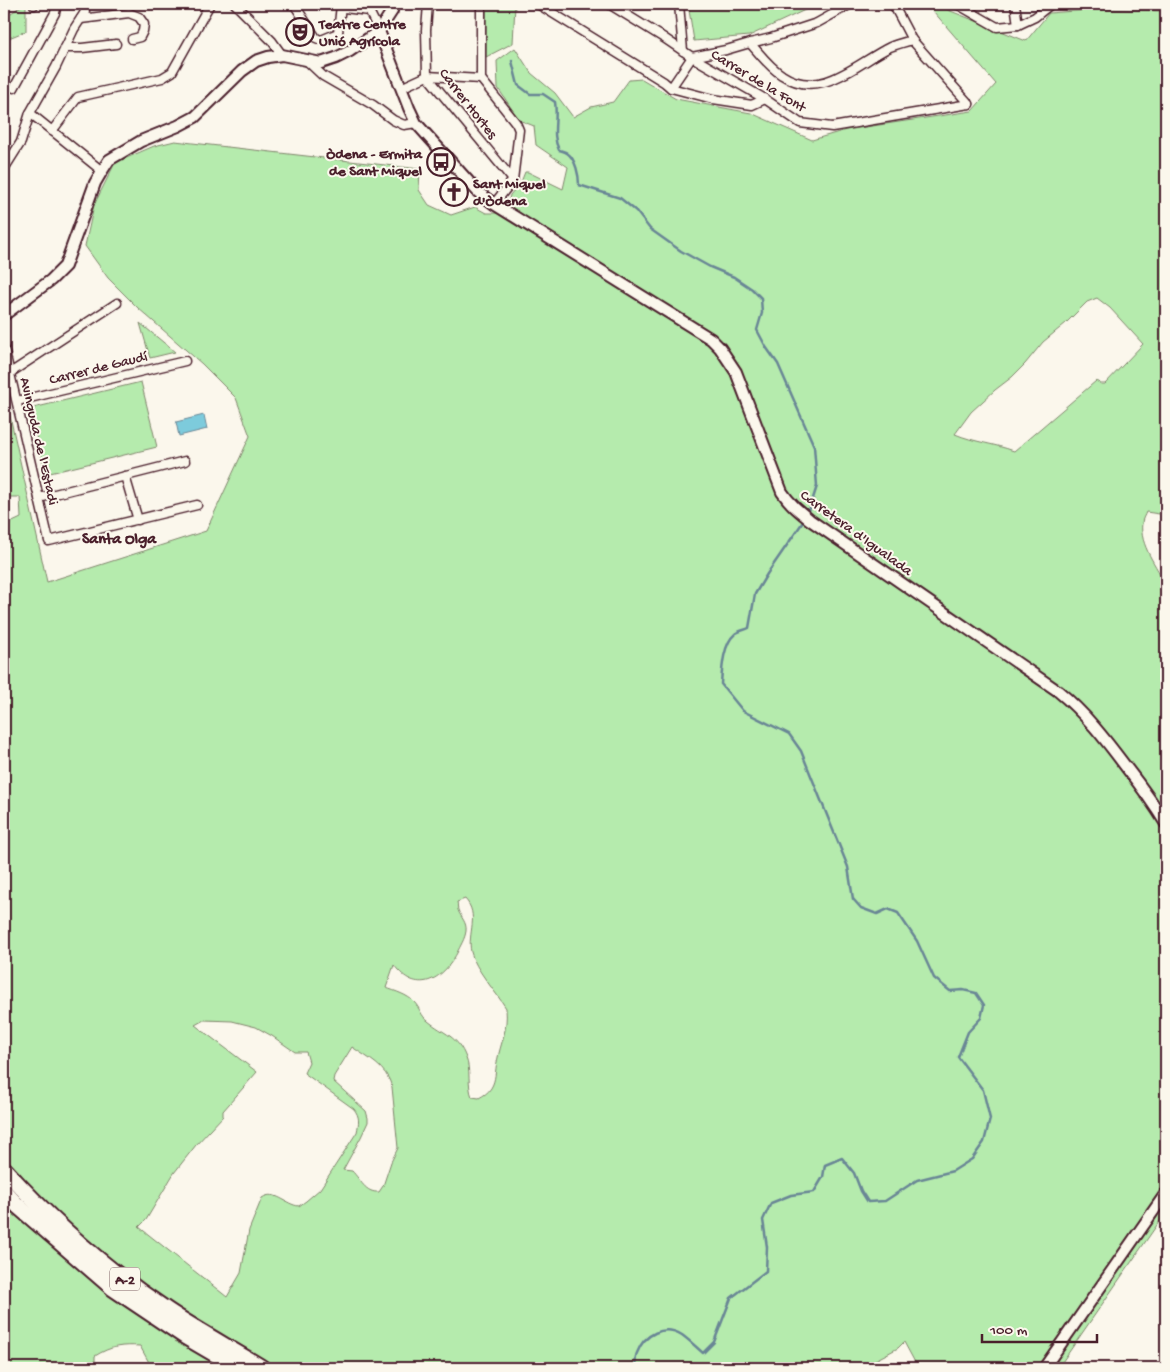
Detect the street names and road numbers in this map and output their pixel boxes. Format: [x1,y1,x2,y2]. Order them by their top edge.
street label: Carrer de la Font [707,46,810,118]
street label: Carrer Hortes [434,65,501,144]
street label: Carrer de Gaudí [47,348,150,390]
street label: Avinguda de l'Estadi [15,376,62,507]
street label: Carretera d'Igualada [796,487,916,581]
road number: A-2 [110,1268,140,1290]

